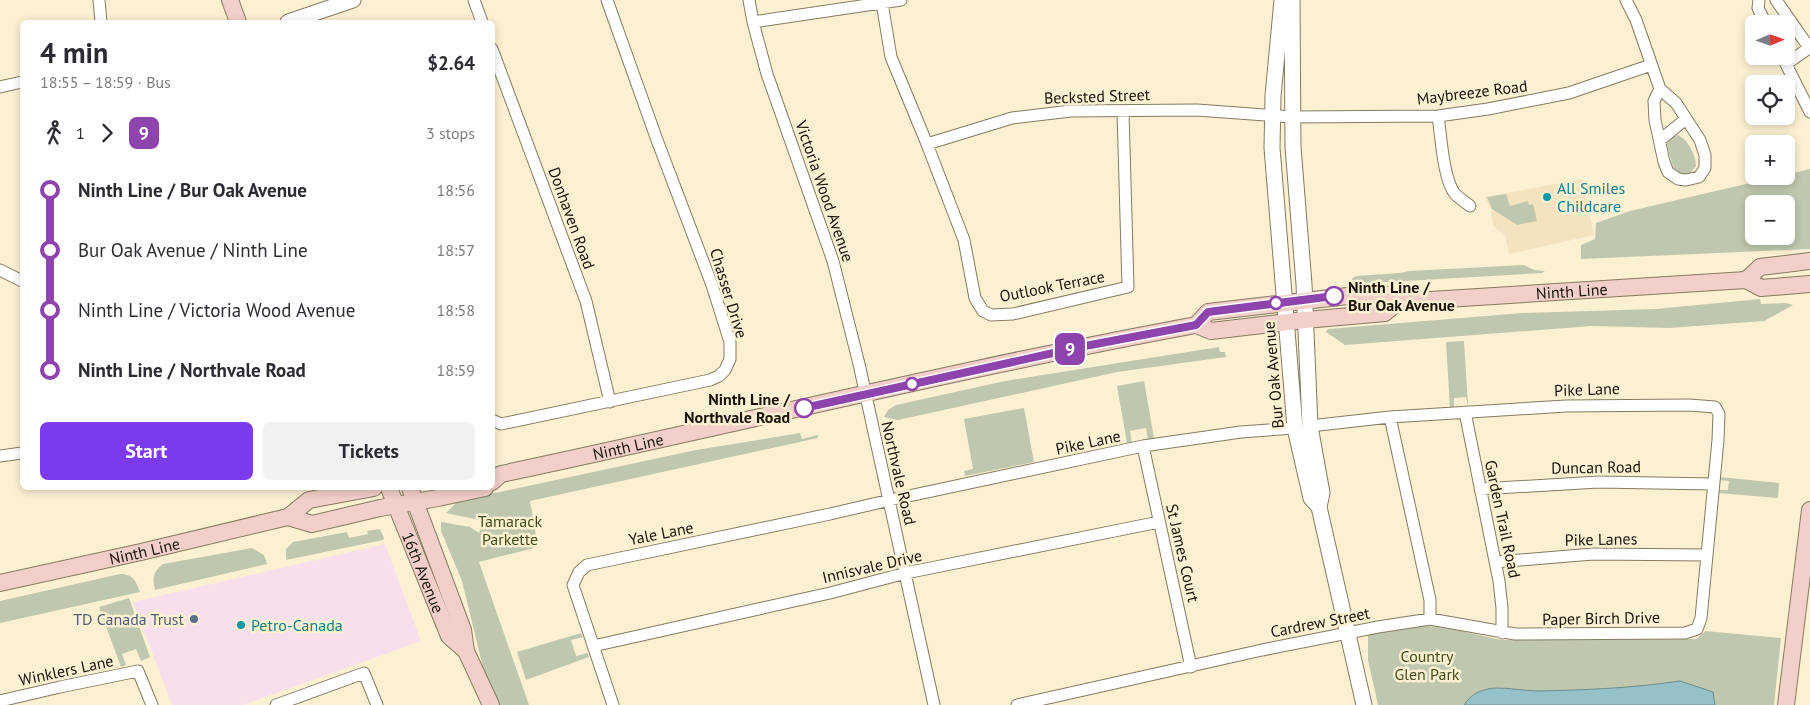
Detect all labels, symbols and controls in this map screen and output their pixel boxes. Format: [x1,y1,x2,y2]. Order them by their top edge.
north arrow [1745,15,1795,65]
map controls [1745,15,1795,245]
text: 4 min [40,34,108,71]
text: $2.64 [427,51,475,75]
text: 18:55 – 18:59 · Bus [40,72,171,92]
street label: Maybreeze Road [1416,75,1528,109]
button: locate [1745,75,1795,125]
street label: Becksted Street [1044,84,1151,108]
street label: Victoria Wood Avenue [791,117,859,264]
icon: walk [40,119,68,147]
icon: forward [93,119,121,147]
text: 9 [139,121,149,144]
text: 1 [76,123,85,143]
text: 3 stops [426,123,475,143]
button: + [1745,135,1795,185]
street label: Donhaven Road [544,164,600,272]
text: Ninth Line / Bur Oak Avenue [78,178,307,202]
place label: All Smiles Childcare [1557,178,1626,216]
text: 18:56 [437,180,475,200]
marker: All Smiles Childcare [1541,191,1553,203]
button: − [1745,195,1795,245]
text: Bur Oak Avenue / Ninth Line [78,238,308,262]
text: 18:57 [437,240,475,260]
street label: Chasser Drive [706,246,752,340]
street label: Outlook Terrace [998,266,1106,306]
place label: Ninth Line / Bur Oak Avenue [1348,277,1455,315]
street label: Ninth Line [1535,279,1608,303]
marker: Ninth Line / Bur Oak Avenue [1324,286,1344,306]
unlabelled marker [1269,296,1283,310]
text: Ninth Line / Victoria Wood Avenue [78,298,355,322]
text: 18:58 [437,300,475,320]
street label: Bur Oak Avenue [1258,321,1288,429]
line badge: 9 [1054,333,1086,365]
text: 9 [1065,337,1075,360]
text: Ninth Line / Northvale Road [78,358,306,382]
text: 18:59 [437,360,475,380]
unlabelled marker [905,377,919,391]
street label: Pike Lane [1554,378,1620,400]
place label: Ninth Line / Northvale Road [684,389,790,427]
marker: Ninth Line / Northvale Road [794,398,814,418]
street label: Northvale Road [877,419,921,527]
button: Start [40,422,253,480]
button: Tickets [263,422,475,480]
street label: Pike Lane [1054,425,1122,459]
street label: Ninth Line [591,429,665,464]
street label: Duncan Road [1551,456,1641,478]
street label: Garden Trail Road [1481,458,1525,580]
street label: St James Court [1162,502,1204,605]
park label: Tamarack Parkette [478,511,542,549]
street label: Yale Lane [627,517,695,549]
street label: Pike Lanes [1565,528,1638,550]
street label: 16th Avenue [398,529,449,616]
street label: Ninth Line [107,533,182,569]
street label: Innisvale Drive [820,545,924,587]
street label: Cardrew Street [1269,602,1372,641]
street label: Paper Birch Drive [1542,607,1660,629]
place label: TD Canada Trust [73,609,185,629]
marker: TD Canada Trust [188,613,200,625]
place label: Petro-Canada [251,615,343,635]
marker: Petro-Canada [235,619,247,631]
park label: Country Glen Park [1394,646,1460,684]
street label: Winklers Lane [17,650,115,690]

